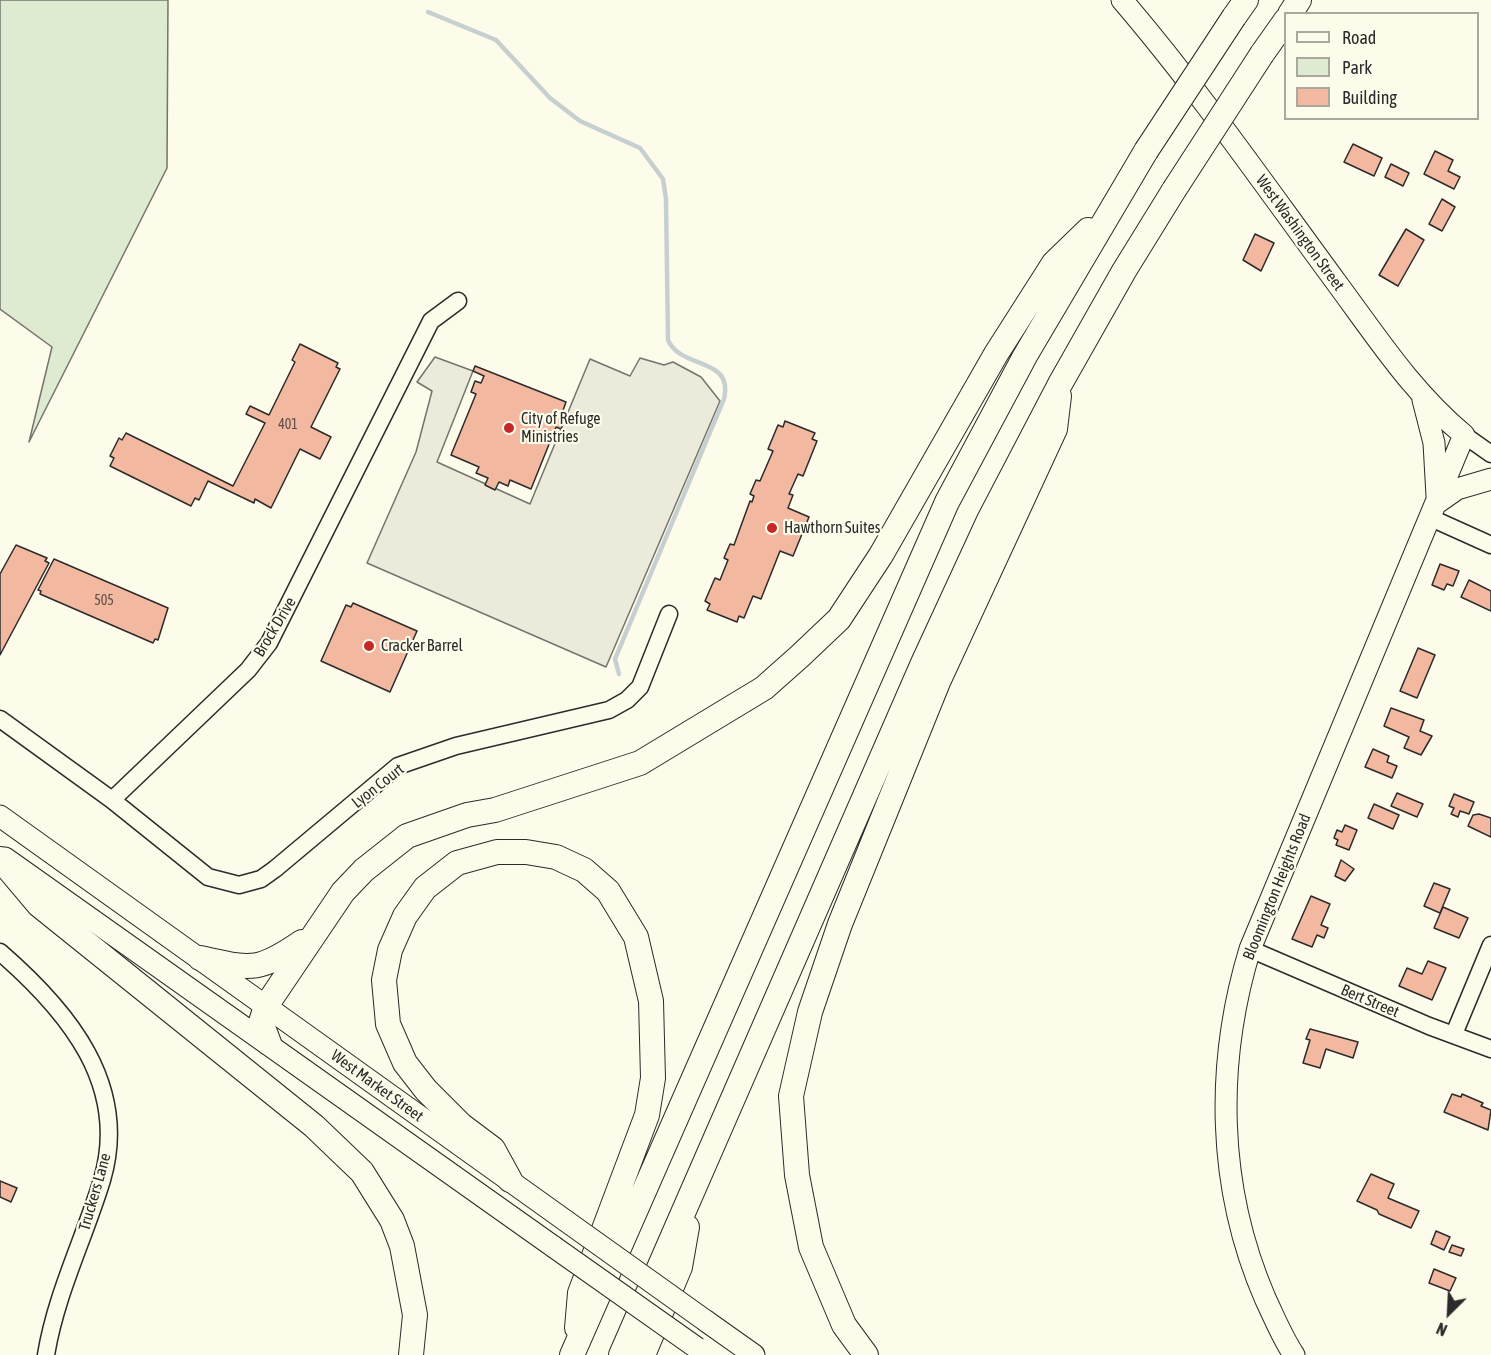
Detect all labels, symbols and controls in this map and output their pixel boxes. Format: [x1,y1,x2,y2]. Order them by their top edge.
legend [1284,12,1479,120]
text: Road [1342,27,1376,48]
text: Park [1342,57,1372,78]
text: Building [1342,87,1397,108]
street label: West Washington Street [1252,171,1348,295]
place label: City of Refuge Ministries [521,409,601,447]
house number: 401 [278,417,298,433]
marker: City of Refuge Ministries [502,421,516,435]
place label: Hawthorn Suites [784,518,880,538]
marker: Hawthorn Suites [765,521,779,535]
house number: 505 [94,593,114,609]
street label: Brock Drive [250,594,300,660]
place label: Cracker Barrel [381,636,463,656]
marker: Cracker Barrel [362,639,376,653]
street label: Lyon Court [348,760,408,812]
street label: Bloomington Heights Road [1239,811,1315,963]
street label: Bert Street [1338,980,1402,1022]
street label: West Market Street [327,1046,427,1126]
street label: Truckers Lane [75,1151,115,1233]
north arrow [1419,1283,1479,1343]
text: N [1434,1319,1450,1340]

